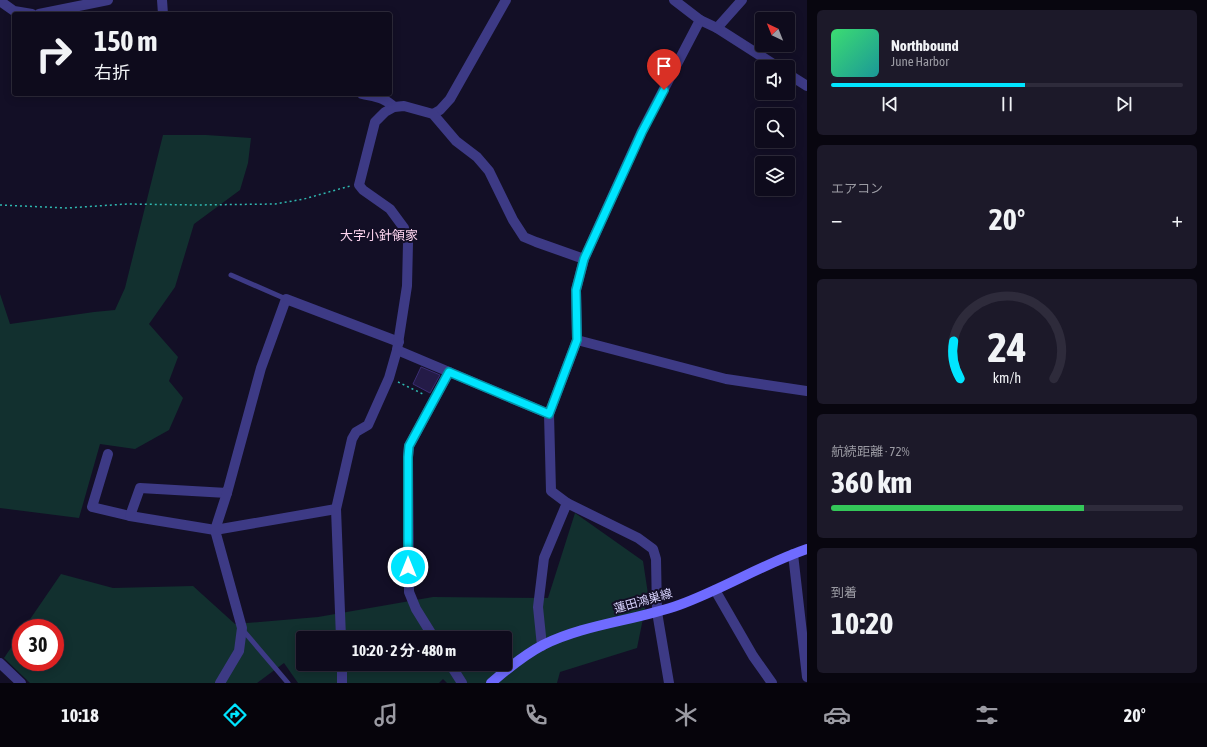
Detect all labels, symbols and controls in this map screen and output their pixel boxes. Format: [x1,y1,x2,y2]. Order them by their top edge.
north arrow [755,12,795,52]
map controls [755,12,795,196]
text: 150 m [94,25,157,57]
icon: right [28,28,80,80]
text: Northbound [891,37,959,54]
pin [647,49,681,90]
text: June Harbor [891,54,949,69]
icon: arrive [653,55,675,77]
button: sound [755,60,795,100]
text: 右折 [94,62,130,83]
icon: previous [879,93,901,115]
icon: pause [996,93,1018,115]
icon: next [1113,93,1135,115]
button: search [755,108,795,148]
button: layers [755,156,795,196]
text: エアコン [831,181,883,196]
text: 20° [989,202,1025,236]
text: − [831,206,842,232]
text: + [1172,206,1183,232]
district label: 大字小針領家 [340,228,418,243]
text: 24 [987,323,1027,371]
text: km/h [993,370,1021,386]
text: 航続距離 · 72% [831,444,910,459]
text: 360 km [831,465,912,499]
position arrow [387,546,429,588]
text: 到着 [831,585,857,600]
street label: 蓮田鴻巣線 [612,586,674,616]
text: 10:20 [831,606,893,640]
speed limit sign: 30 [12,619,64,671]
text: 10:20 · 2 分 · 480 m [352,642,456,659]
icon: directions [221,701,249,729]
icon: music [372,701,400,729]
icon: phone [522,701,550,729]
icon: climate [672,701,700,729]
icon: car [823,701,851,729]
icon: filters [973,701,1001,729]
text: 10:18 [61,705,99,726]
text: 20° [1124,705,1146,726]

